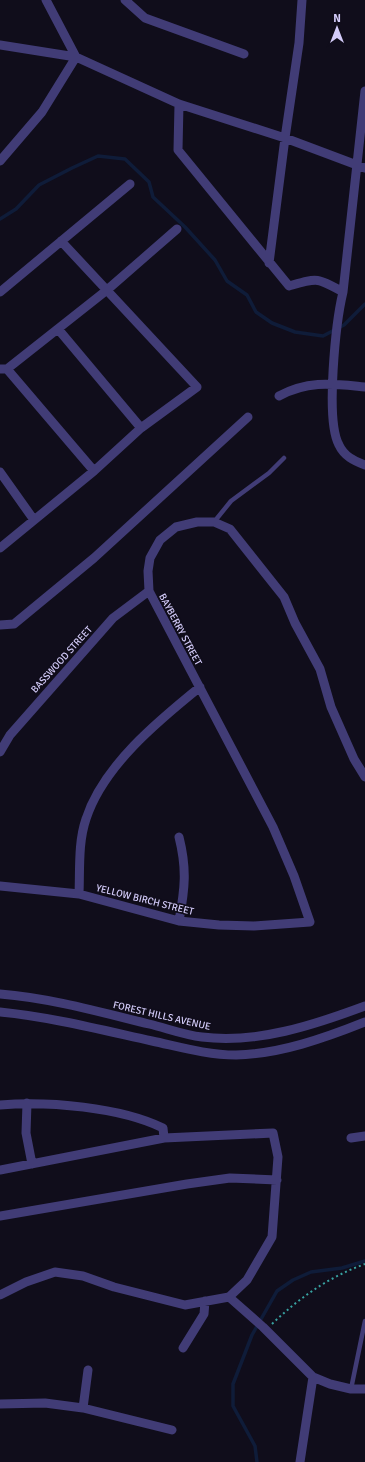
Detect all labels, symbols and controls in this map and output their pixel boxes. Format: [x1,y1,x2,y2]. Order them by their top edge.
north arrow [317,8,357,48]
text: N [333,12,341,25]
street label: BAYBERRY STREET [156,591,204,668]
street label: BASSWOOD STREET [29,624,95,696]
street label: YELLOW BIRCH STREET [95,882,195,918]
street label: FOREST HILLS AVENUE [112,999,212,1033]

